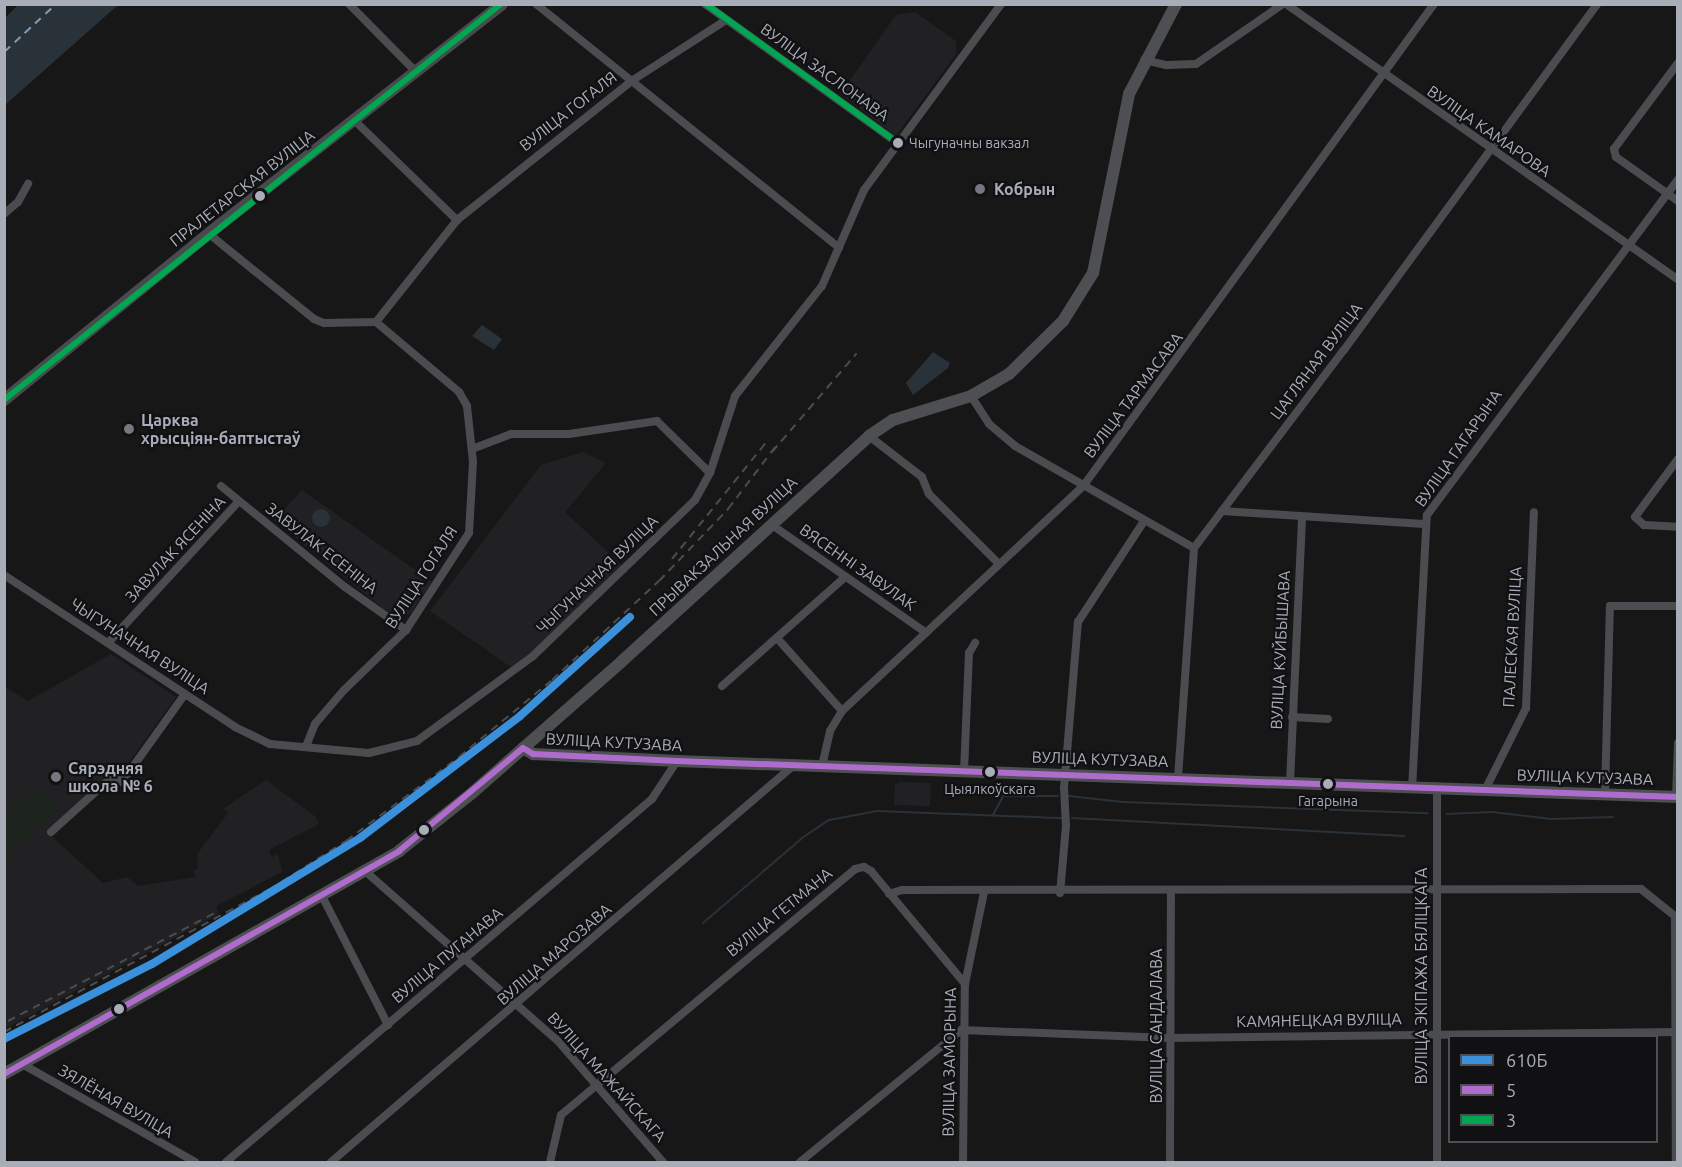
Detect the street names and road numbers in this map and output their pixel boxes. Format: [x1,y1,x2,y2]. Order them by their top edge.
street label: ВУЛІЦА ЗАСЛОНАВА [757,19,893,125]
street label: ВУЛІЦА ГОГАЛЯ [516,67,620,155]
street label: ВУЛІЦА КАМАРОВА [1424,81,1554,181]
street label: ПРАЛЕТАРСКАЯ ВУЛІЦА [166,126,318,250]
street label: ЦАГЛЯНАЯ ВУЛІЦА [1266,299,1366,423]
street label: ВУЛІЦА ТАРМАСАВА [1079,328,1187,462]
street label: ВУЛІЦА ГАГАРЫНА [1410,386,1506,510]
street label: ПРЫВАКЗАЛЬНАЯ ВУЛІЦА [645,472,801,620]
street label: ЗАВУЛАК ЯСЕНІНА [121,492,229,606]
street label: ЗАВУЛАК ЕСЕНІНА [262,498,382,598]
street label: ЧЫГУНАЧНАЯ ВУЛІЦА [532,511,662,637]
street label: ВЯСЕННІ ЗАВУЛАК [796,520,920,614]
street label: ВУЛІЦА ГОГАЛЯ [381,522,461,632]
street label: ПАЛЕСКАЯ ВУЛІЦА [1499,566,1525,708]
street label: ВУЛІЦА КУЙБЫШАВА [1266,570,1294,730]
street label: ЧЫГУНАЧНАЯ ВУЛІЦА [67,594,213,698]
street label: ВУЛІЦА КУТУЗАВА [545,729,683,755]
street label: ВУЛІЦА КУТУЗАВА [1031,747,1169,771]
street label: ВУЛІЦА КУТУЗАВА [1516,765,1654,789]
street label: ВУЛІЦА ГЕТМАНА [722,863,836,961]
street label: ВУЛІЦА ЭКІПАЖА БЯЛІЦКАГА [1411,867,1431,1085]
street label: ВУЛІЦА МАРОЗАВА [493,899,615,1009]
street label: ВУЛІЦА ПУГАНАВА [388,903,506,1007]
street label: ВУЛІЦА САНДАЛАВА [1146,949,1166,1103]
street label: ВУЛІЦА ЗАМОРЫНА [938,987,960,1137]
street label: ВУЛІЦА МАЖАЙСКАГА [544,1008,670,1146]
street label: КАМЯНЕЦКАЯ ВУЛІЦА [1236,1009,1402,1031]
street label: ЗЯЛЁНАЯ ВУЛІЦА [55,1060,177,1142]

